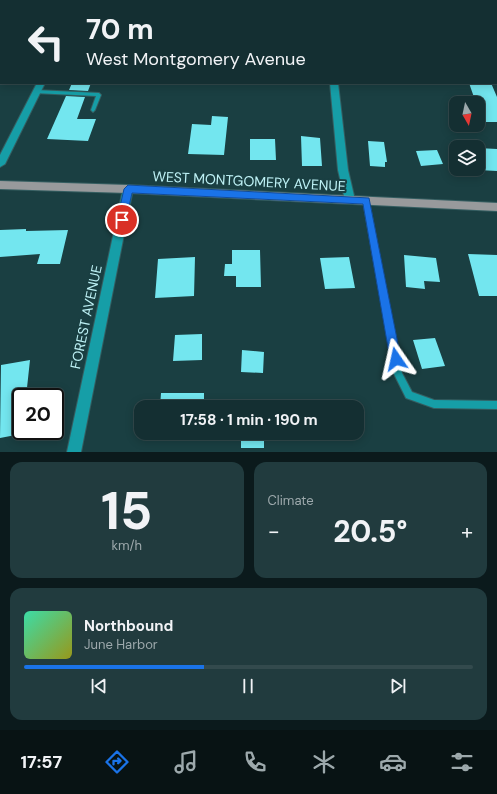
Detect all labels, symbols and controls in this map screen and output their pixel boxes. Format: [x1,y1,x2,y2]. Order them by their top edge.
text: 70 m [86,11,154,48]
icon: left [20,16,72,68]
text: West Montgomery Avenue [86,47,306,71]
north arrow [449,96,485,132]
map controls [449,96,485,176]
button: layers [449,140,485,176]
street label: WEST MONTGOMERY AVENUE [152,167,346,195]
pin [105,203,139,237]
icon: arrive [111,209,133,231]
street label: FOREST AVENUE [66,263,106,371]
position arrow [375,338,417,380]
speed limit sign: 20 [12,388,64,440]
text: 17:58 · 1 min · 190 m [180,410,318,430]
text: 15 [101,477,152,545]
text: Climate [268,492,314,509]
text: 20.5° [333,512,407,551]
text: − [268,517,280,546]
text: + [461,517,473,546]
text: km/h [111,537,142,554]
text: Northbound [84,616,173,636]
text: June Harbor [84,636,158,653]
icon: previous [88,675,110,697]
icon: pause [237,675,259,697]
icon: next [387,675,409,697]
icon: directions [103,748,131,776]
icon: music [172,748,200,776]
icon: phone [241,748,269,776]
icon: climate [310,748,338,776]
icon: car [379,748,407,776]
icon: filters [448,748,476,776]
text: 17:57 [21,750,62,774]

